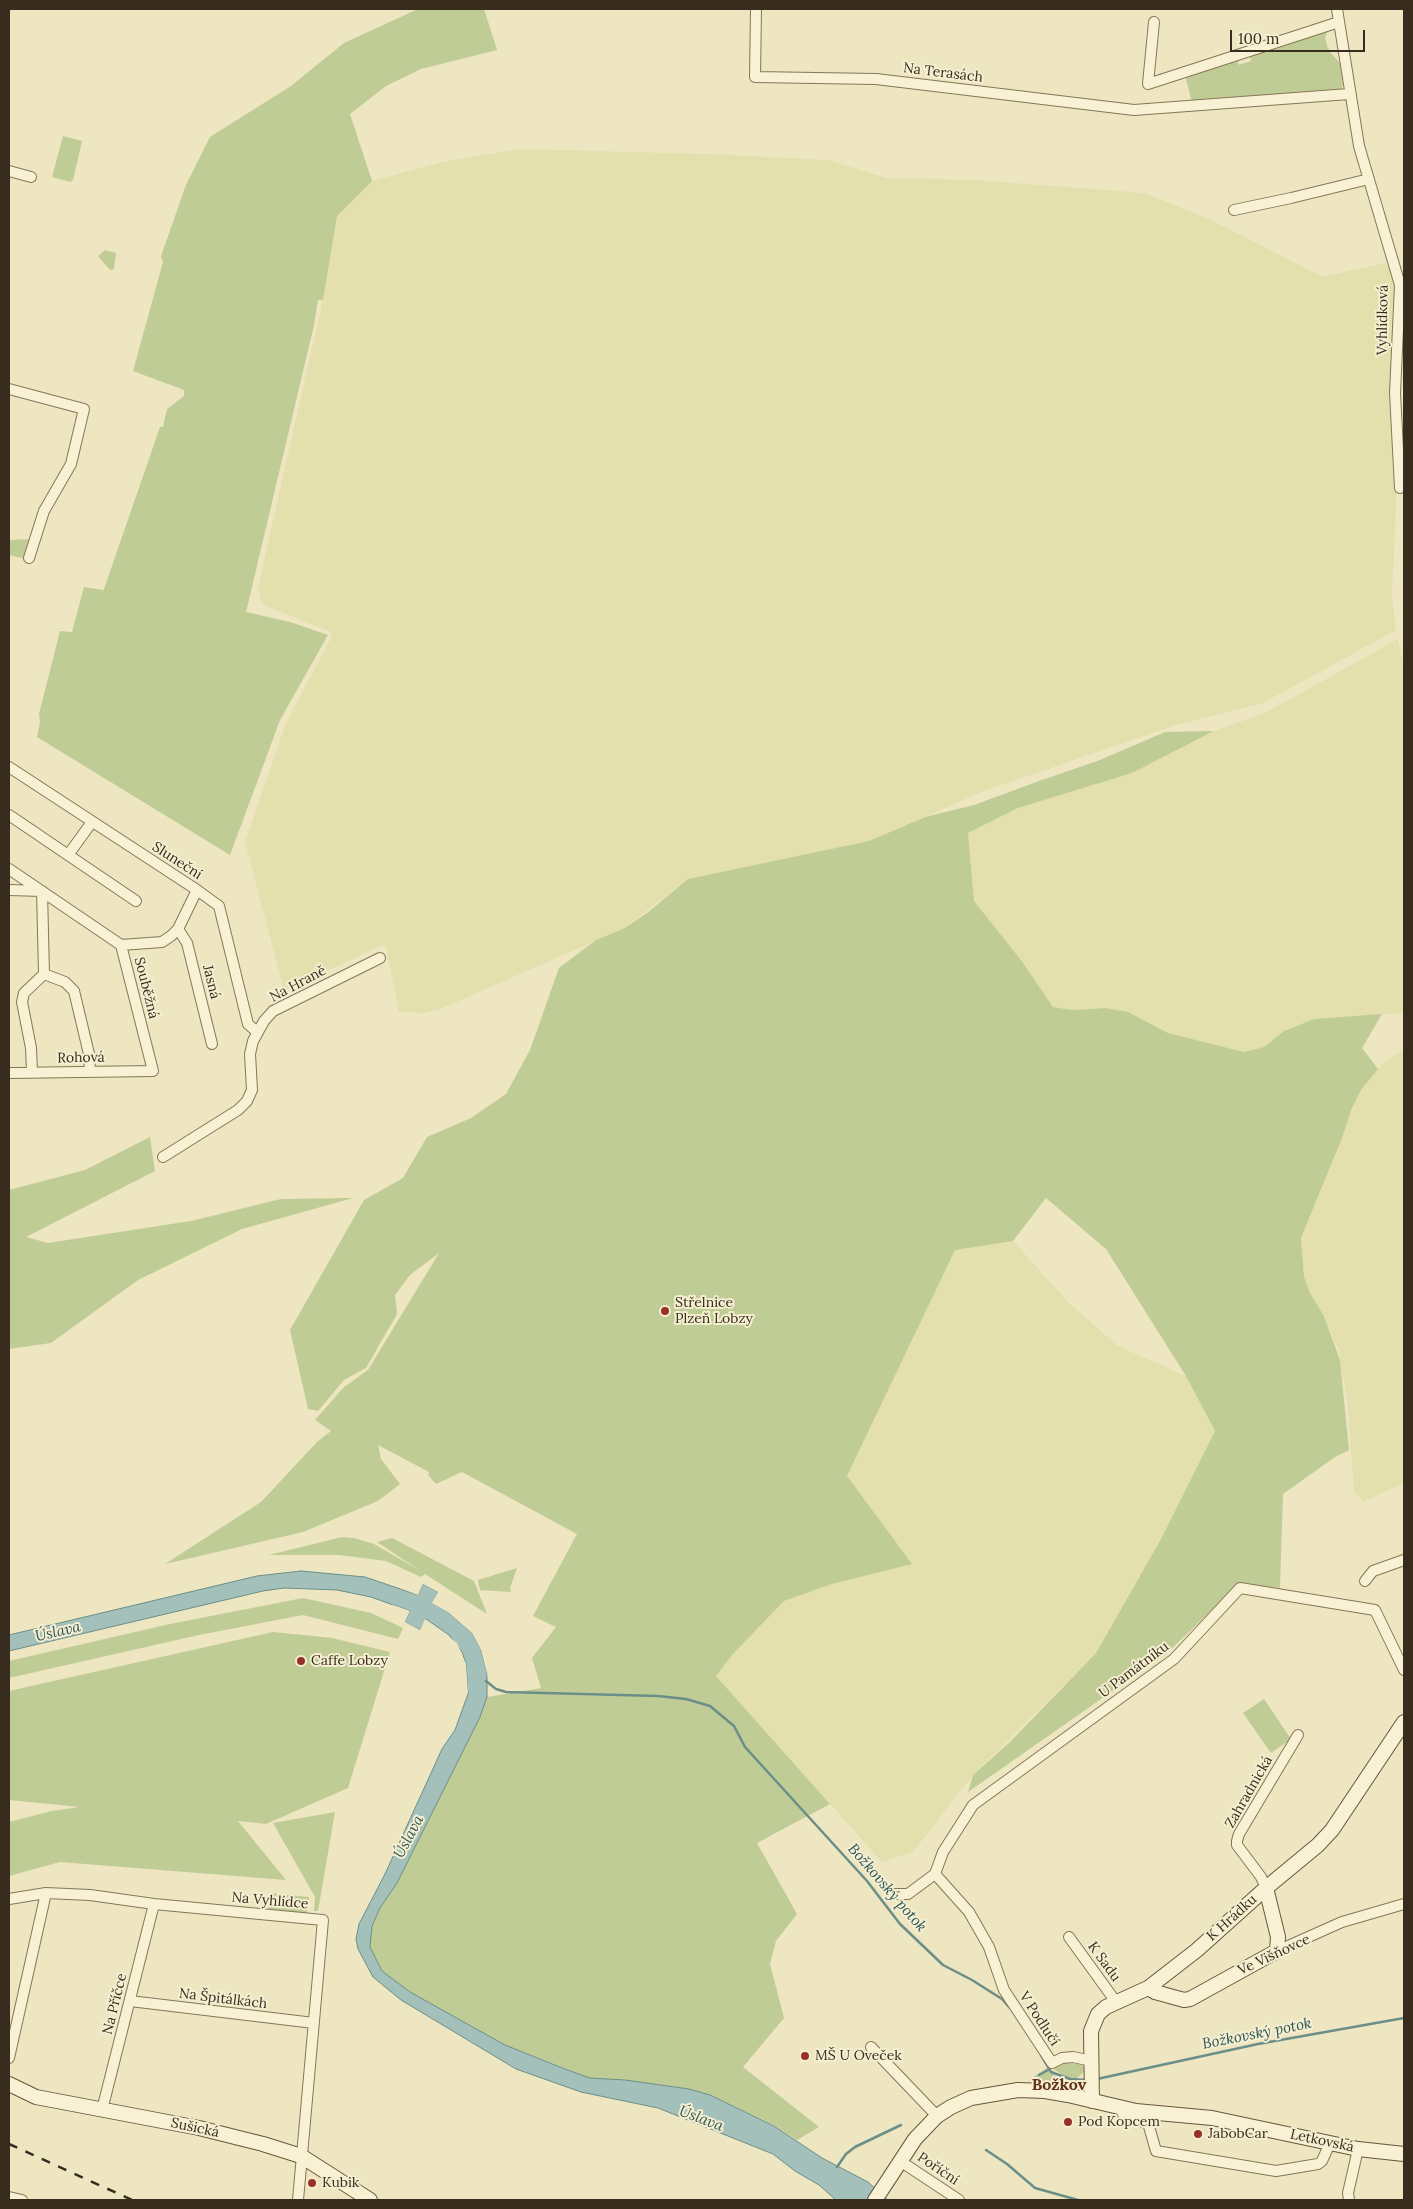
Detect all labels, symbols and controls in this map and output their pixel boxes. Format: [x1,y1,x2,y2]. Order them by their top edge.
scale bar [1233,20,1368,52]
text: 100 m [1238,29,1279,48]
street label: Na Terasách [902,60,984,86]
street label: Vyhlídková [1374,285,1392,355]
street label: Sluneční [149,839,205,883]
street label: Souběžná [130,955,162,1021]
street label: Na Hraně [267,962,329,1006]
street label: Jasná [199,963,223,1001]
street label: Rohová [57,1049,105,1067]
place label: Střelnice Plzeň Lobzy [675,1295,753,1328]
marker: Střelnice Plzeň Lobzy [659,1305,671,1317]
water label: Úslava [34,1618,82,1646]
street label: U Památníku [1096,1638,1172,1702]
place label: Caffe Lobzy [311,1653,388,1669]
marker: Caffe Lobzy [295,1655,307,1667]
street label: Zahradnická [1222,1753,1276,1831]
water label: Úslava [390,1813,428,1861]
water label: Božkovský potok [844,1840,930,1936]
street label: Na Vyhlídce [231,1889,309,1913]
street label: K Hrádku [1204,1891,1260,1945]
street label: Ve Višňovce [1235,1931,1313,1979]
street label: K Sadu [1084,1939,1124,1985]
street label: Na Příčce [99,1972,131,2036]
street label: Na Špitálkách [178,1985,268,2013]
street label: V Podlučí [1015,1989,1063,2049]
water label: Božkovský potok [1201,2015,1313,2053]
place label: MŠ U Oveček [815,2048,902,2064]
marker: MŠ U Oveček [799,2050,811,2062]
district label: Božkov [1032,2075,1086,2095]
water label: Úslava [676,2102,726,2136]
place label: Pod Kopcem [1078,2114,1160,2130]
street label: Sušická [169,2115,221,2141]
marker: Pod Kopcem [1062,2116,1074,2128]
place label: JabobCar [1208,2126,1268,2142]
street label: Letkovská [1289,2126,1355,2156]
marker: JabobCar [1192,2128,1204,2140]
street label: Poříční [914,2149,962,2189]
place label: Kubik [322,2175,359,2191]
marker: Kubik [306,2177,318,2189]

